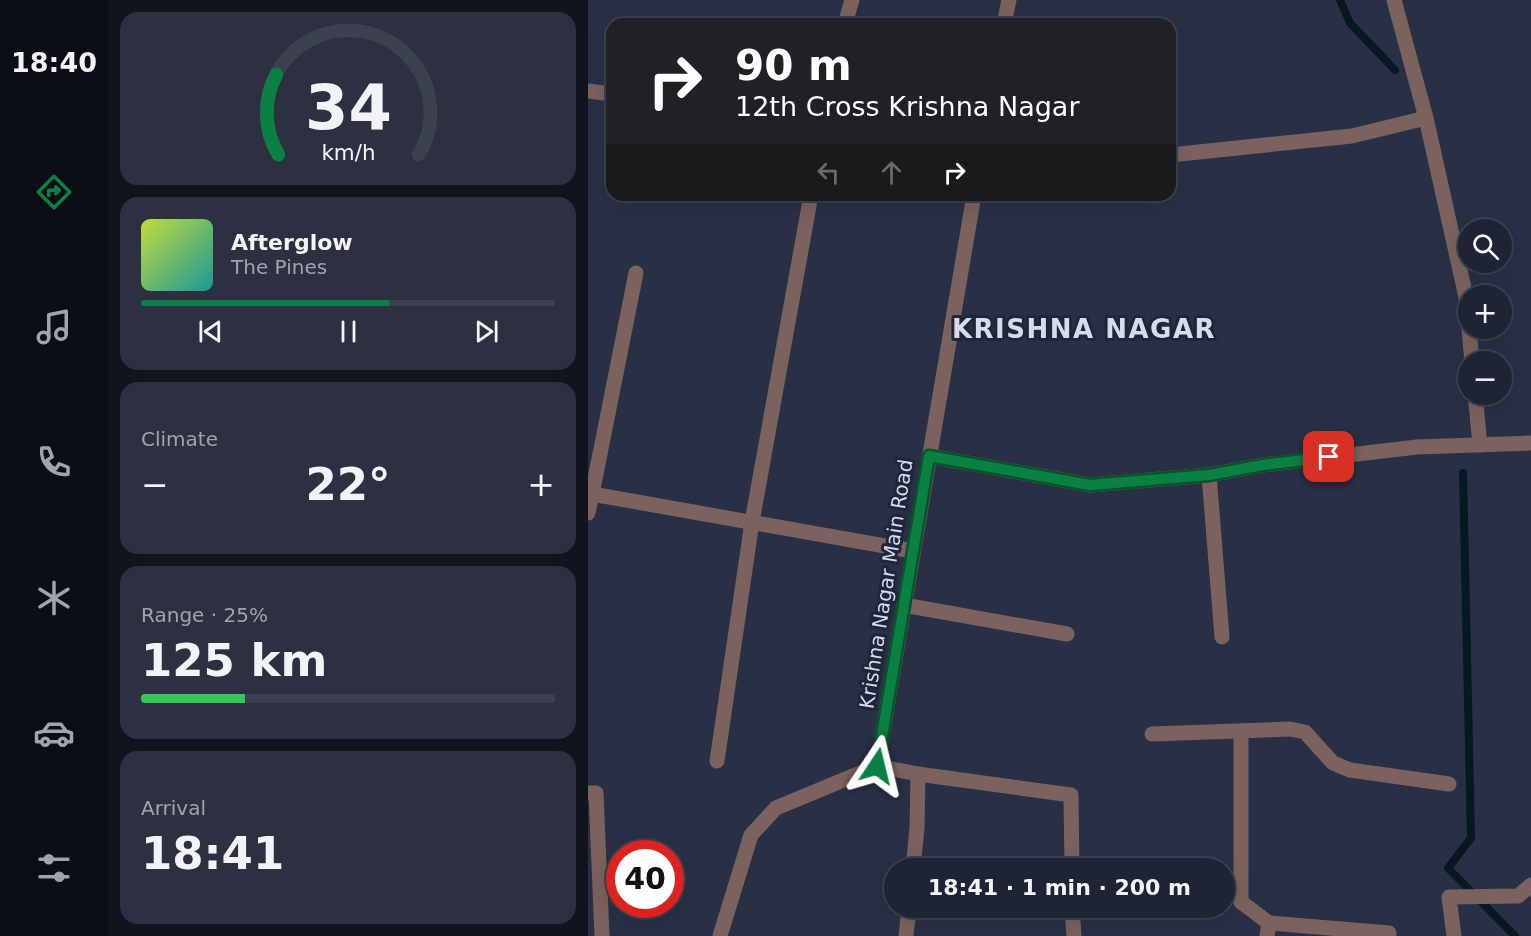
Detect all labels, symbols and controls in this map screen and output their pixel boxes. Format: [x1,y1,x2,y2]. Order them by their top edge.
text: 90 m [735,41,852,90]
icon: right [636,42,714,120]
text: 18:40 [11,47,97,78]
text: 34 [305,72,391,145]
text: 12th Cross Krishna Nagar [735,91,1080,122]
text: km/h [321,141,375,166]
icon: left [812,156,845,189]
icon: ahead [875,156,908,189]
icon: right [938,156,971,189]
icon: directions [33,171,75,213]
map controls [1458,219,1512,405]
button: search [1458,219,1512,273]
text: Afterglow [231,230,353,255]
text: The Pines [231,255,327,279]
button: + [1458,285,1512,339]
icon: music [33,306,75,348]
district label: KRISHNA NAGAR [952,314,1216,344]
icon: previous [194,315,227,348]
icon: pause [332,315,365,348]
icon: next [470,315,503,348]
button: − [1458,351,1512,405]
text: Climate [141,427,218,451]
pin [1303,431,1354,482]
icon: arrive [1312,440,1345,473]
icon: phone [33,441,75,483]
text: 22° [305,458,391,511]
street label: Krishna Nagar Main Road [854,458,918,710]
text: − [141,465,169,504]
text: + [527,465,555,504]
icon: climate [33,577,75,619]
text: Range · 25% [141,603,268,627]
text: 125 km [141,634,327,687]
icon: car [33,712,75,754]
position arrow [845,734,909,798]
text: Arrival [141,796,206,820]
text: 18:41 [141,827,284,880]
speed limit sign: 40 [606,840,684,918]
icon: filters [33,847,75,889]
text: 18:41 · 1 min · 200 m [928,875,1191,900]

